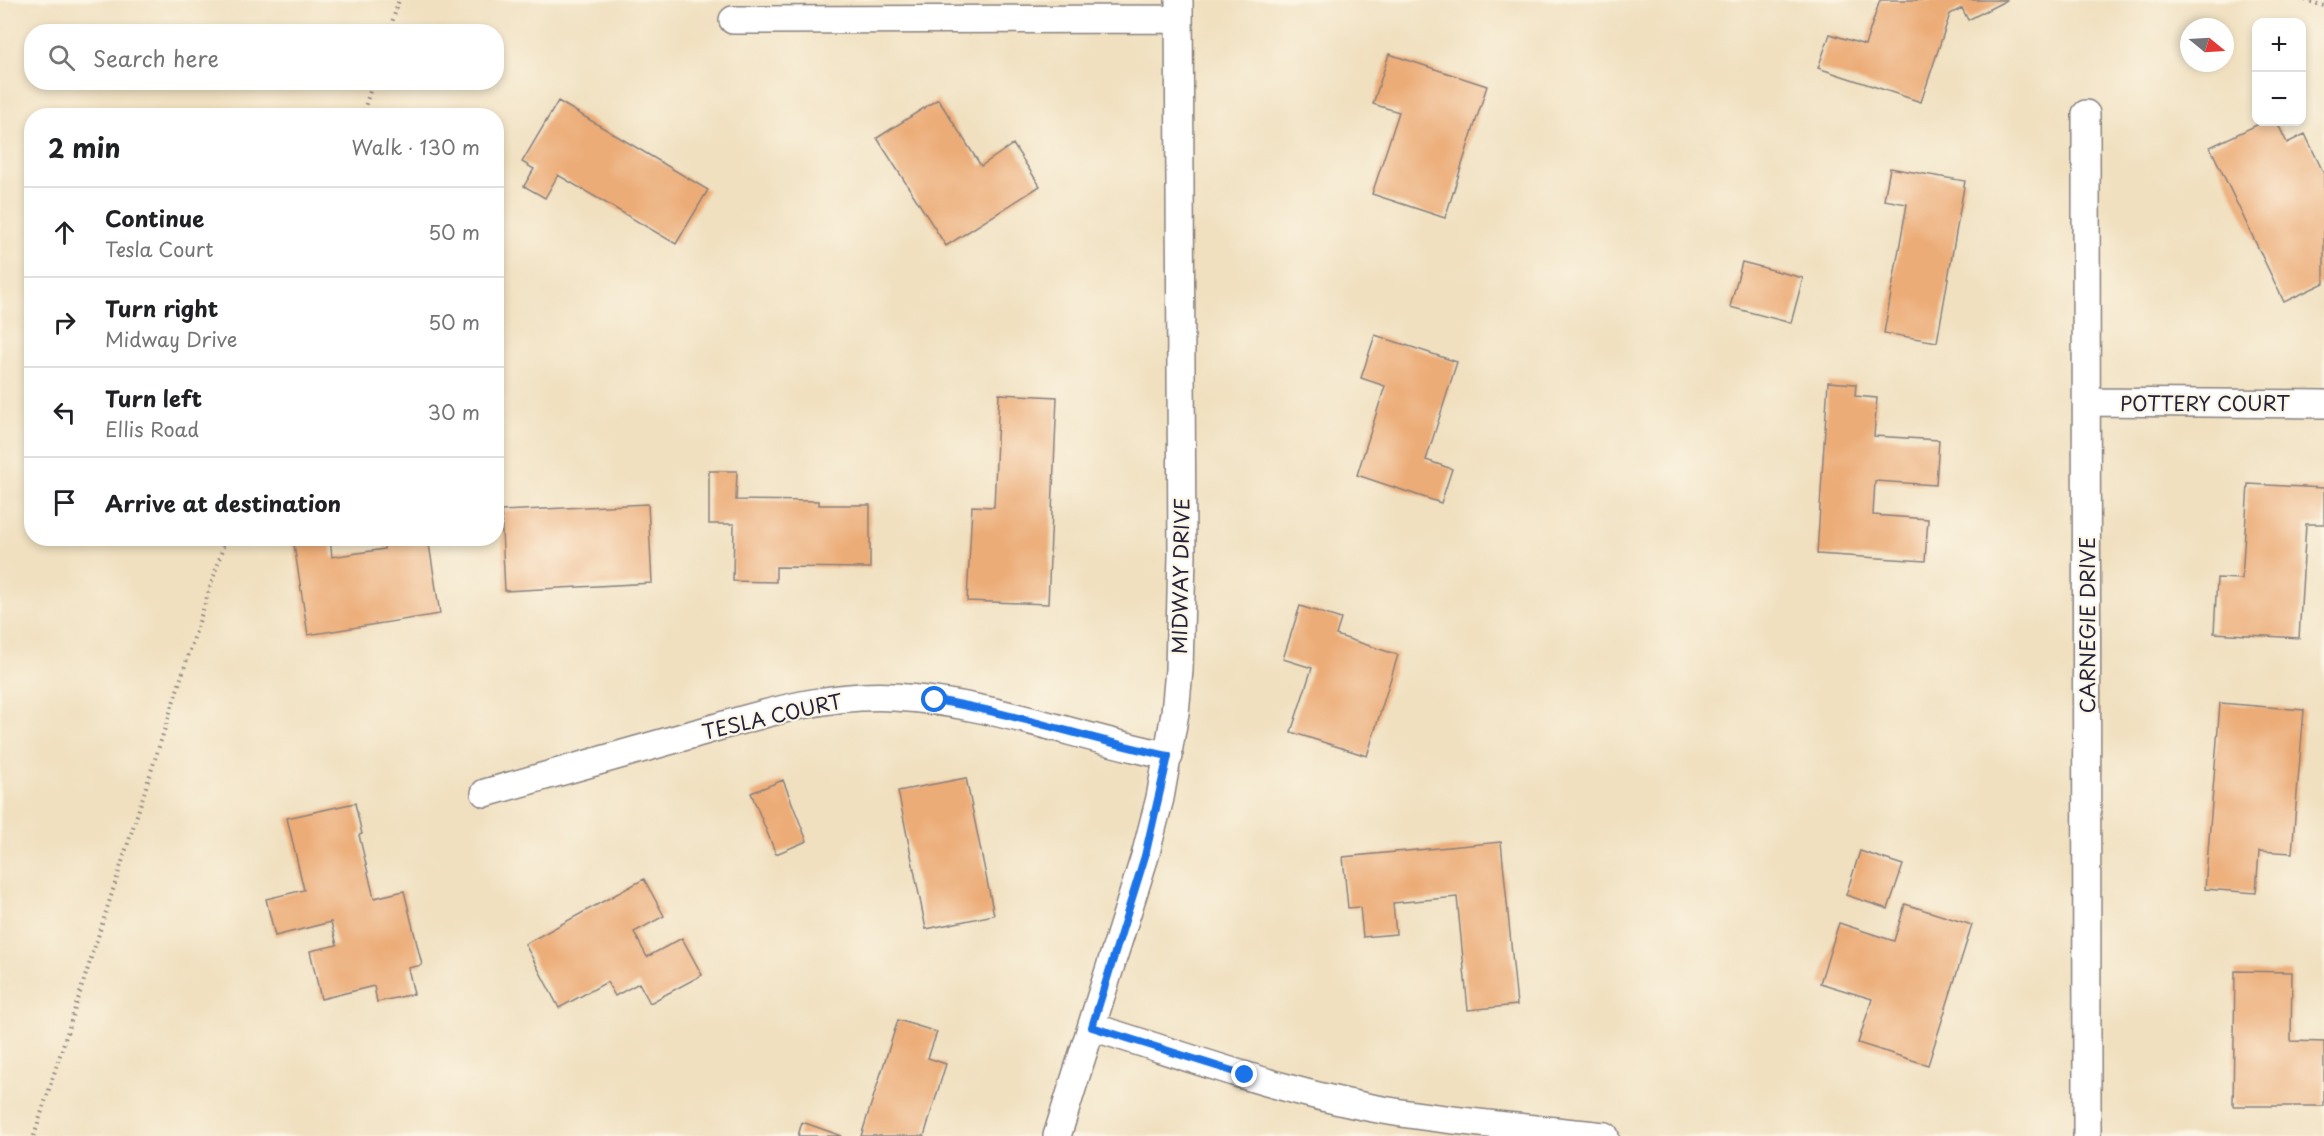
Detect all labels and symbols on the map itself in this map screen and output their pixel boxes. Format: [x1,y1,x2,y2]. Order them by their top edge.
north arrow [2180,18,2234,72]
street label: POTTERY COURT [2120,388,2290,418]
street label: MIDWAY DRIVE [1164,498,1196,654]
street label: CARNEGIE DRIVE [2072,537,2102,713]
street label: TESLA COURT [699,685,846,747]
route start [921,686,947,712]
route end [1231,1061,1257,1087]

